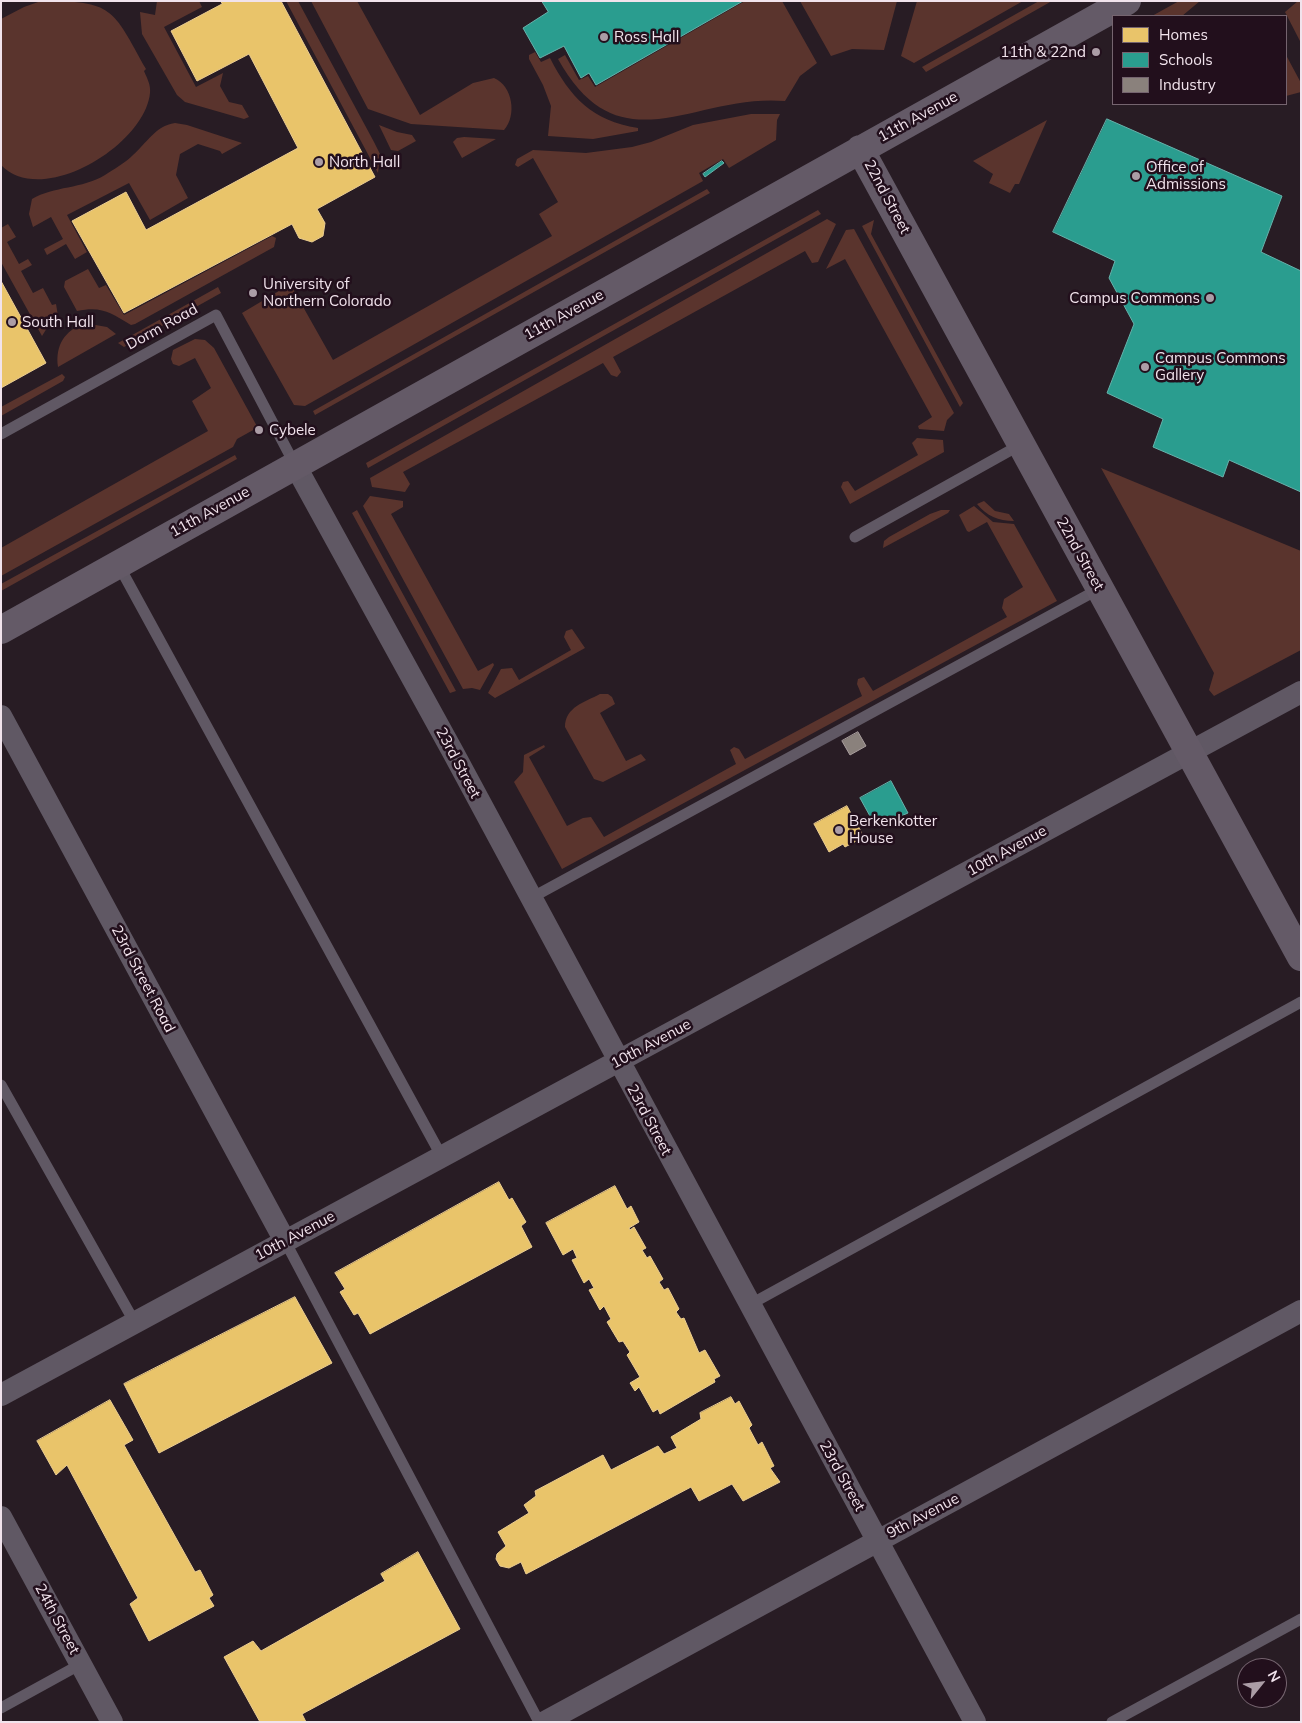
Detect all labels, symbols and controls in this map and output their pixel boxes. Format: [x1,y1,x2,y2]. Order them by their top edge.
legend [1112,15,1287,105]
text: Homes [1159,25,1208,44]
place label: Ross Hall [614,28,679,46]
marker: Ross Hall [598,31,610,43]
place label: 11th & 22nd [1000,43,1086,61]
marker: 11th & 22nd [1090,46,1102,58]
text: Schools [1159,50,1213,69]
text: Industry [1159,75,1216,94]
street label: 11th Avenue [875,88,961,146]
place label: North Hall [329,153,400,171]
marker: North Hall [313,156,325,168]
street label: 22nd Street [860,157,914,237]
place label: Office of Admissions [1146,158,1226,193]
marker: Office of Admissions [1130,170,1142,182]
place label: University of Northern Colorado [263,275,391,310]
street label: 11th Avenue [521,286,607,344]
marker: University of Northern Colorado [247,287,259,299]
place label: Campus Commons [1069,289,1200,307]
marker: Campus Commons [1204,292,1216,304]
street label: Dorm Road [123,300,201,354]
place label: South Hall [22,313,94,331]
marker: South Hall [6,316,18,328]
place label: Campus Commons Gallery [1155,349,1286,384]
marker: Campus Commons Gallery [1139,361,1151,373]
place label: Cybele [269,421,316,439]
marker: Cybele [253,424,265,436]
street label: 11th Avenue [167,483,253,541]
street label: 22nd Street [1052,514,1108,594]
street label: 23rd Street [432,724,484,802]
place label: Berkenkotter House [849,812,937,847]
street label: 10th Avenue [964,822,1050,880]
marker: Berkenkotter House [833,824,845,836]
street label: 23rd Street Road [107,922,179,1036]
street label: 10th Avenue [608,1015,694,1073]
street label: 23rd Street [623,1081,675,1159]
street label: 10th Avenue [252,1207,338,1265]
street label: 23rd Street [815,1438,869,1514]
street label: 9th Avenue [884,1489,962,1543]
street label: 24th Street [31,1581,83,1657]
north arrow [1237,1658,1287,1708]
text: N [1264,1667,1285,1685]

